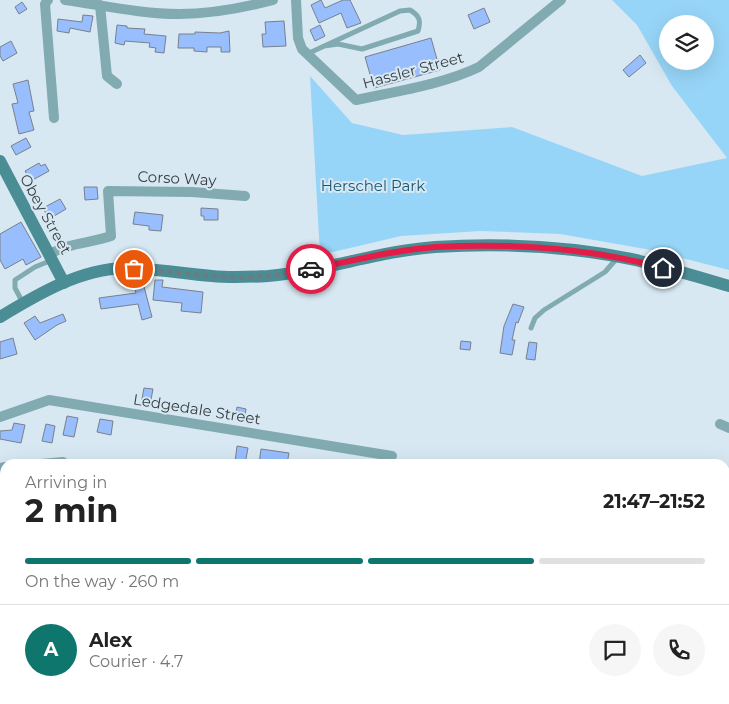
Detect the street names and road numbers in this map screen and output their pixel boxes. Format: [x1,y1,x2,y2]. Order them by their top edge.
street label: Hassler Street [360,47,466,93]
street label: Corso Way [137,166,218,190]
street label: Obey Street [16,170,76,258]
street label: Ledgedale Street [132,390,262,428]

